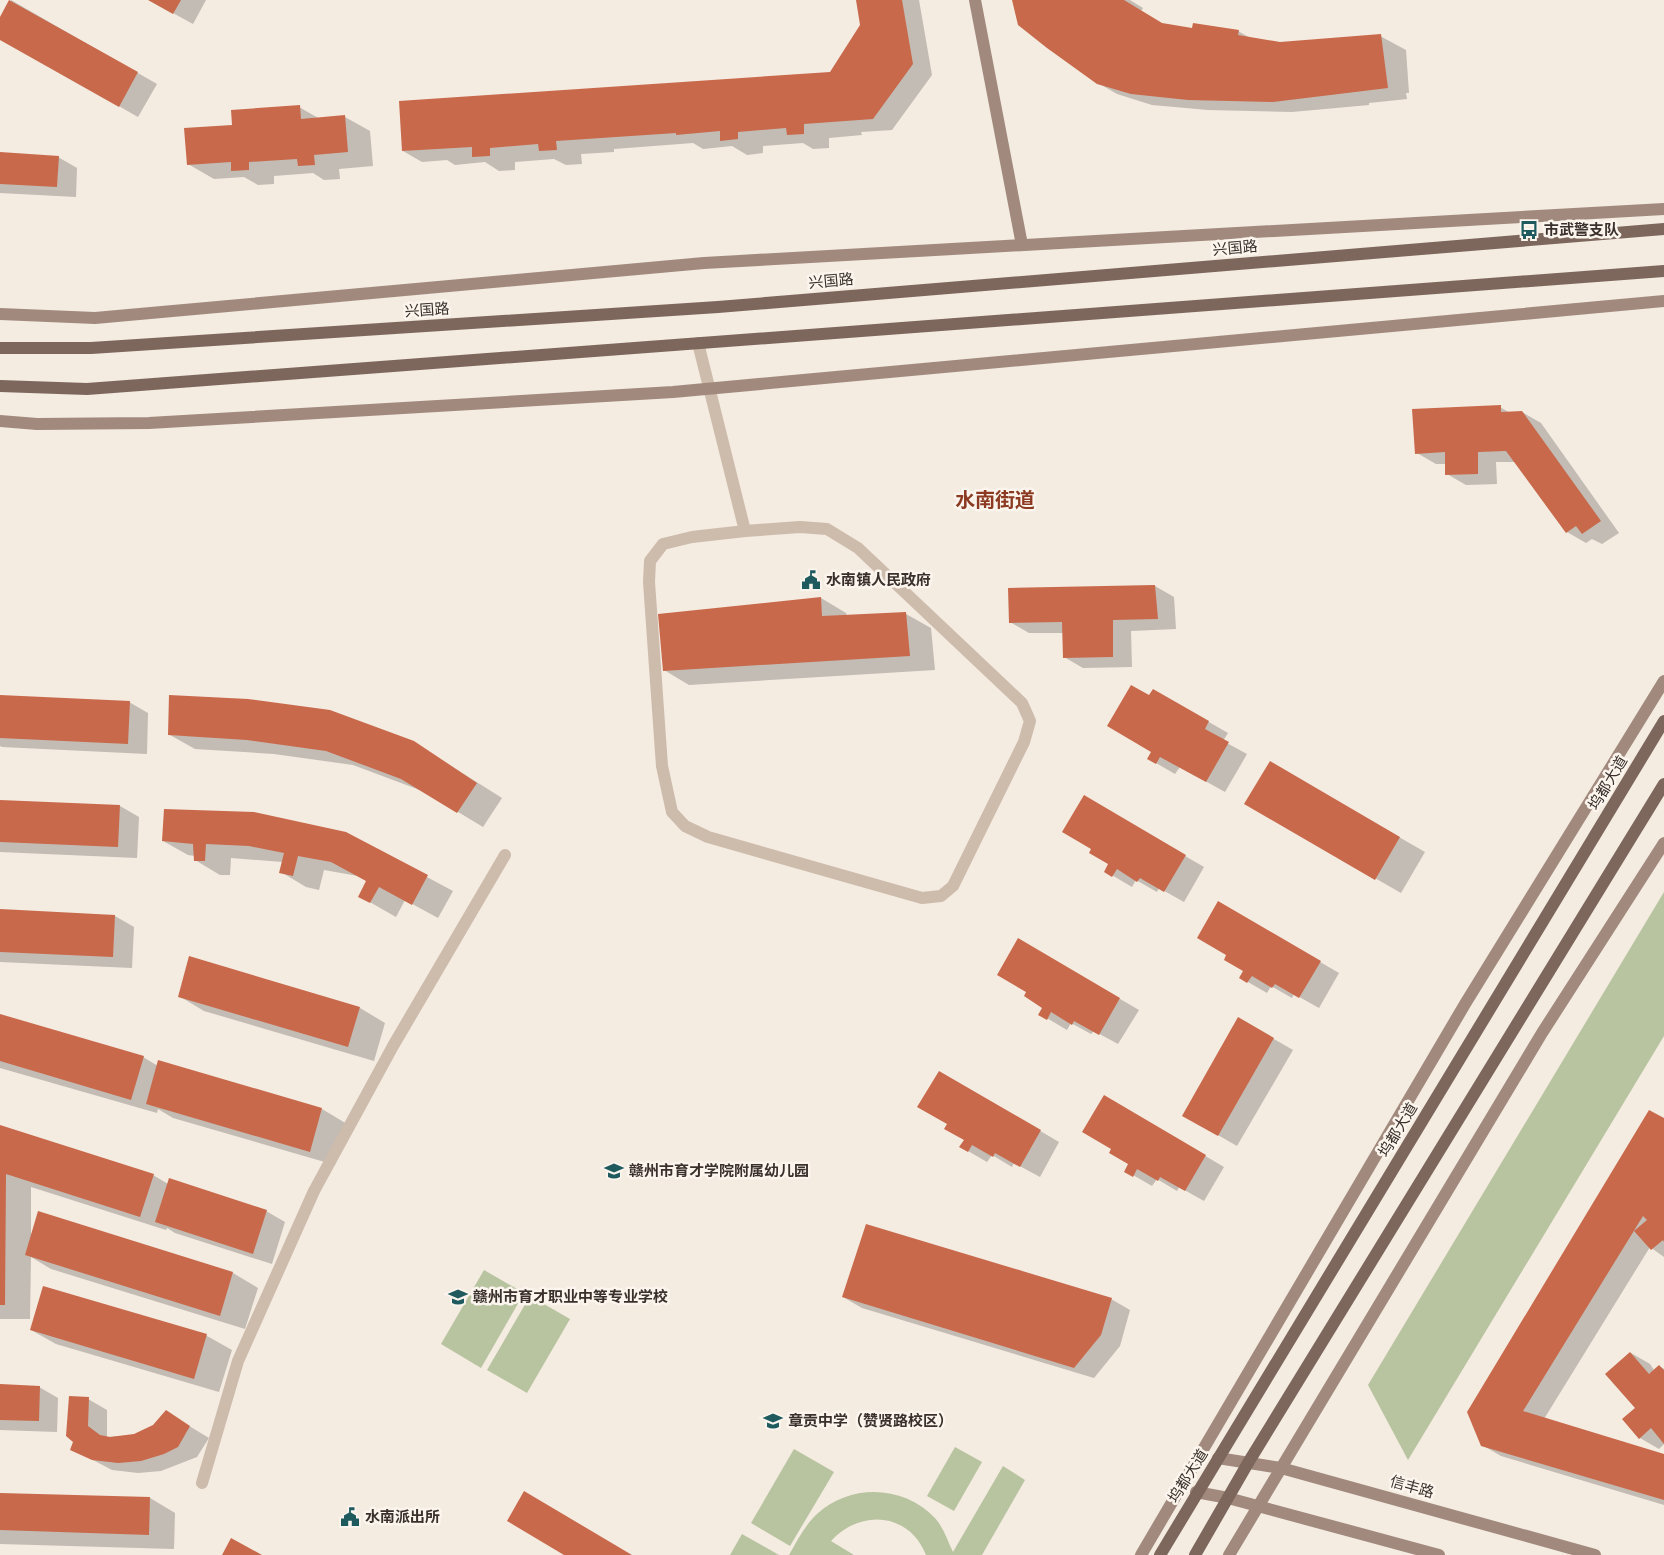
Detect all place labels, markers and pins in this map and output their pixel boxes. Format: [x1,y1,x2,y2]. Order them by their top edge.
bus stop icon: 市武警支队 [1518,219,1540,241]
place label: 市武警支队 [1544,219,1619,240]
public building icon: 水南镇人民政府 [800,569,822,591]
place label: 水南镇人民政府 [826,569,931,590]
school or university icon: 赣州市育才学院附属幼儿园 [603,1160,625,1182]
place label: 赣州市育才学院附属幼儿园 [629,1160,809,1181]
school or university icon: 赣州市育才职业中等专业学校 [447,1286,469,1308]
place label: 赣州市育才职业中等专业学校 [473,1286,668,1307]
school or university icon: 章贡中学（赞贤路校区） [762,1410,784,1432]
place label: 章贡中学（赞贤路校区） [788,1410,953,1431]
public building icon: 水南派出所 [339,1506,361,1528]
place label: 水南派出所 [365,1506,440,1527]

